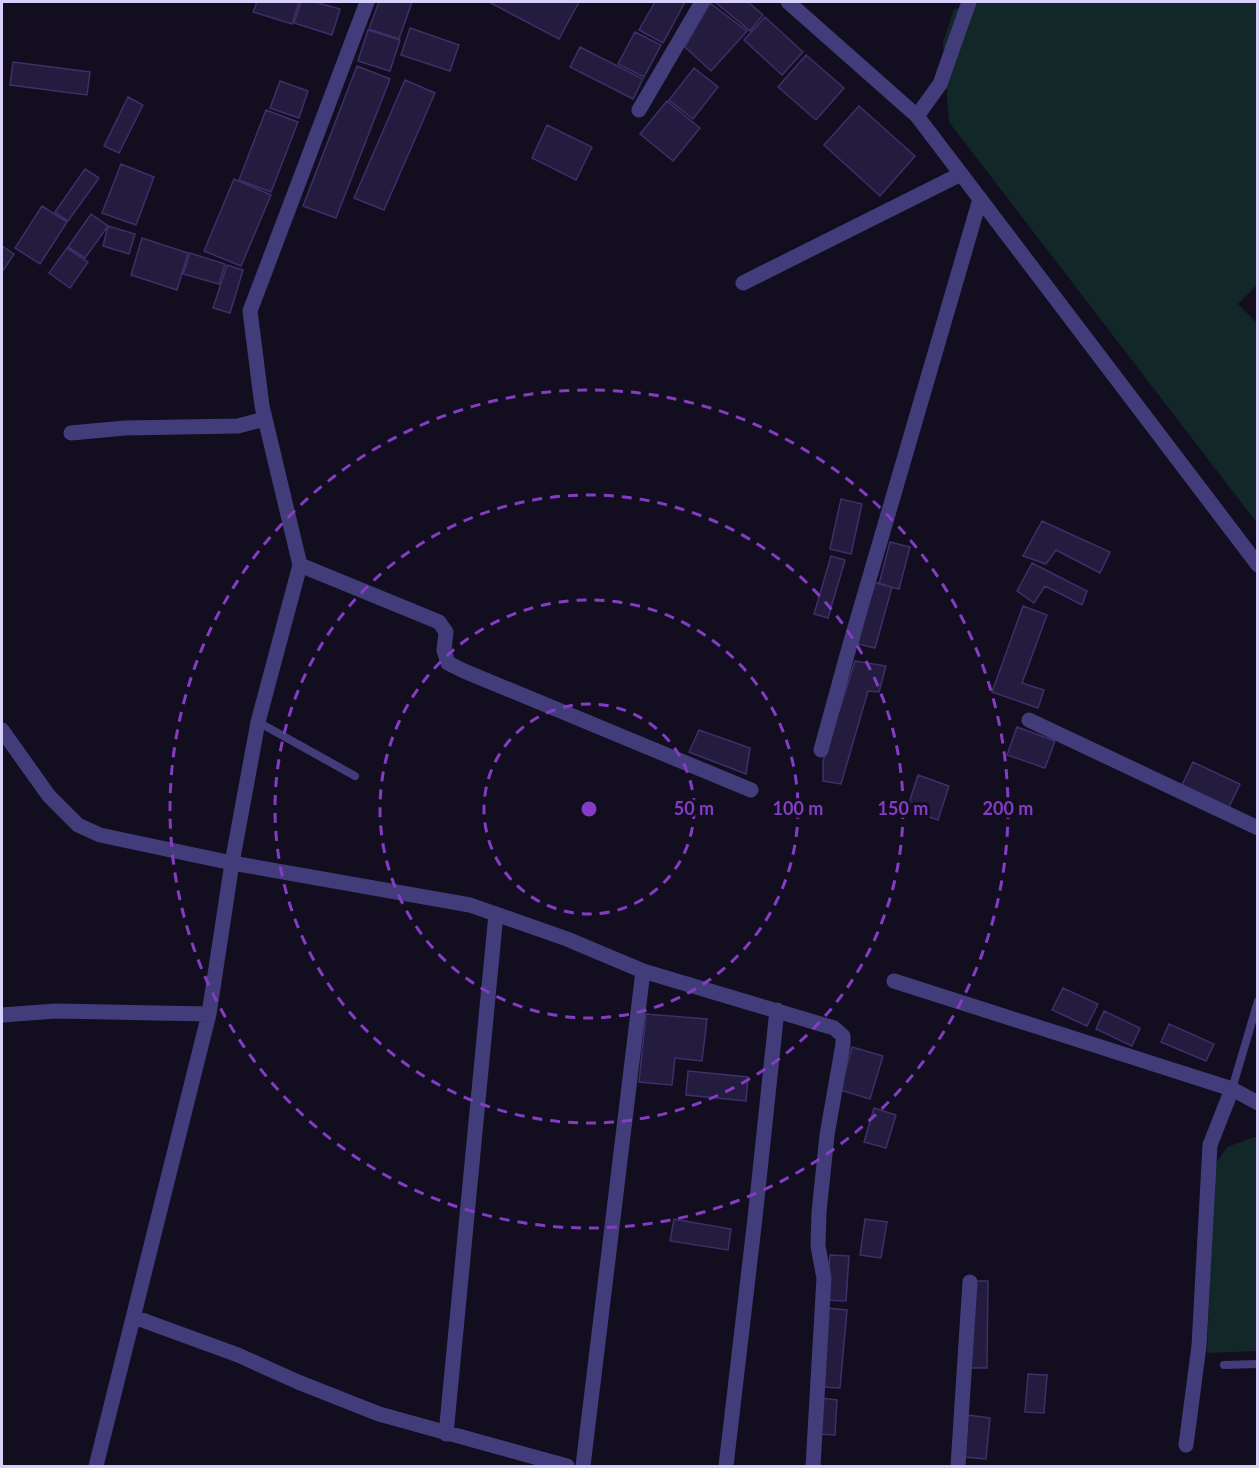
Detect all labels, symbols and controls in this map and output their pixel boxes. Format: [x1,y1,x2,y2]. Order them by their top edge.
text: 50 m [674,797,714,819]
text: 100 m [773,797,823,819]
text: 150 m [878,797,928,819]
text: 200 m [983,797,1033,819]
centre of rings [579,799,599,819]

